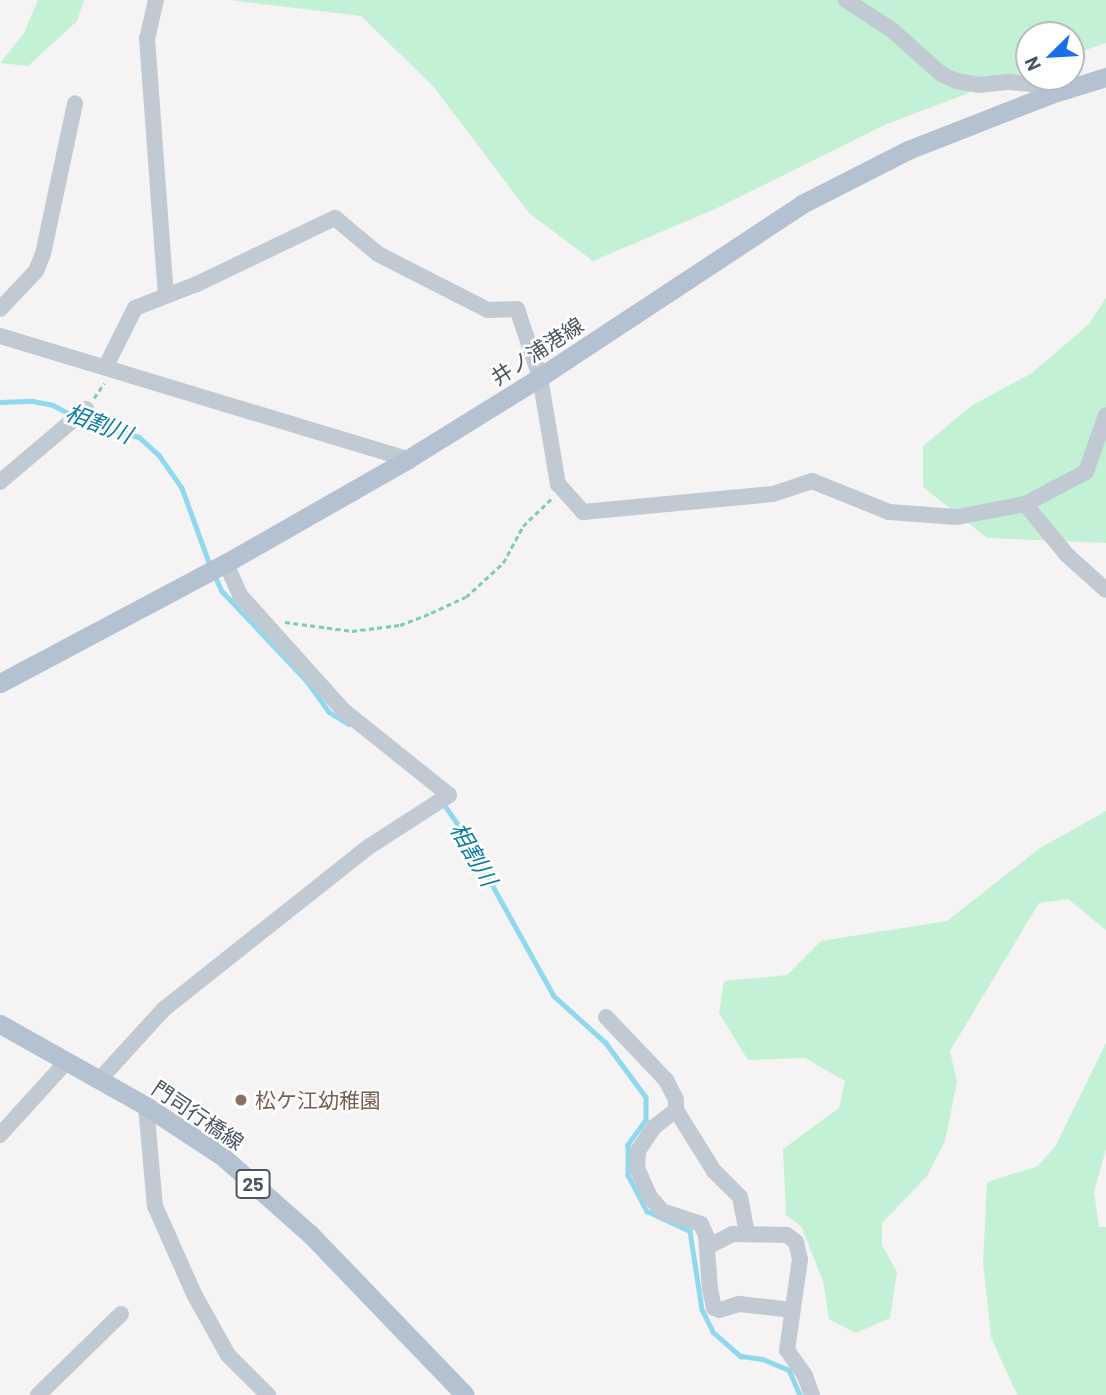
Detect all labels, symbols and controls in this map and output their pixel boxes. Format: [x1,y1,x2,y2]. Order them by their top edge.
north arrow [1015,21,1085,91]
text: N [1019,53,1045,74]
street label: 井ノ浦港線 [486,312,588,390]
water label: 相割川 [62,398,136,448]
water label: 相割川 [445,817,503,891]
street label: 門司行橋線 [147,1075,249,1155]
place label: 松ケ江幼稚園 [255,1087,381,1113]
marker: 松ケ江幼稚園 [233,1092,249,1108]
road number: 25 [236,1168,270,1200]

